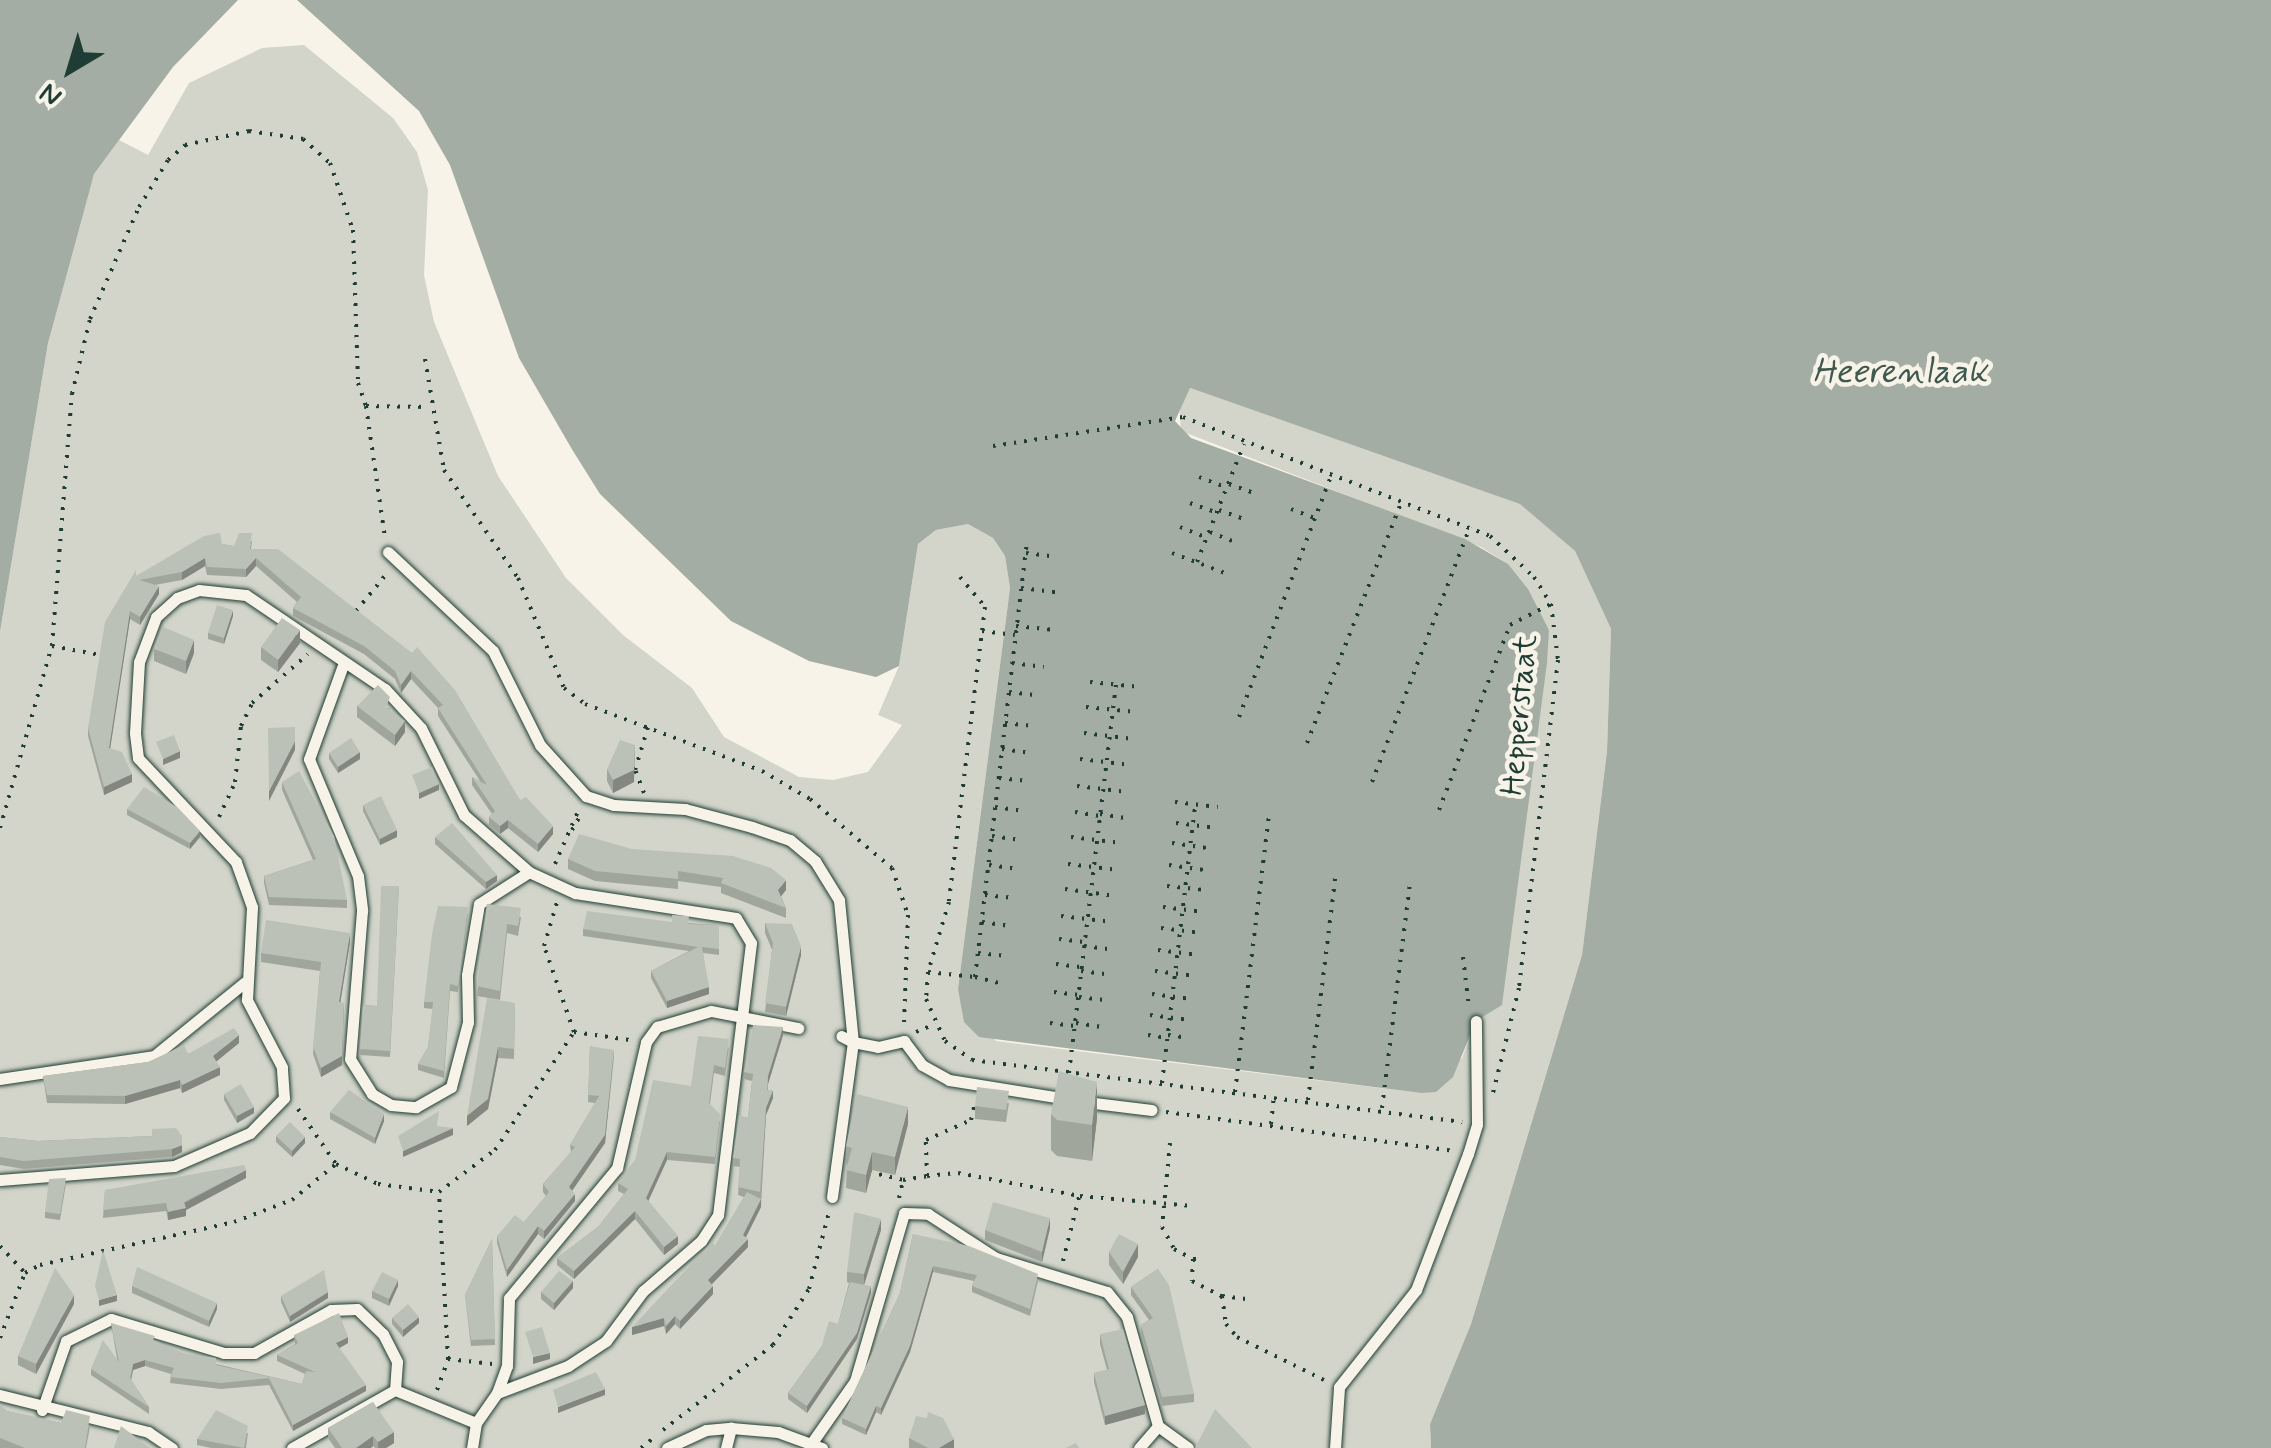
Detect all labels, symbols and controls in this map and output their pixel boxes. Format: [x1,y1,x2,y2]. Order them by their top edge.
north arrow [20,20,120,120]
text: N [32,74,70,114]
water label: Heerenlaak [1813,351,1987,393]
street label: Hepperstaat [1494,633,1546,797]

